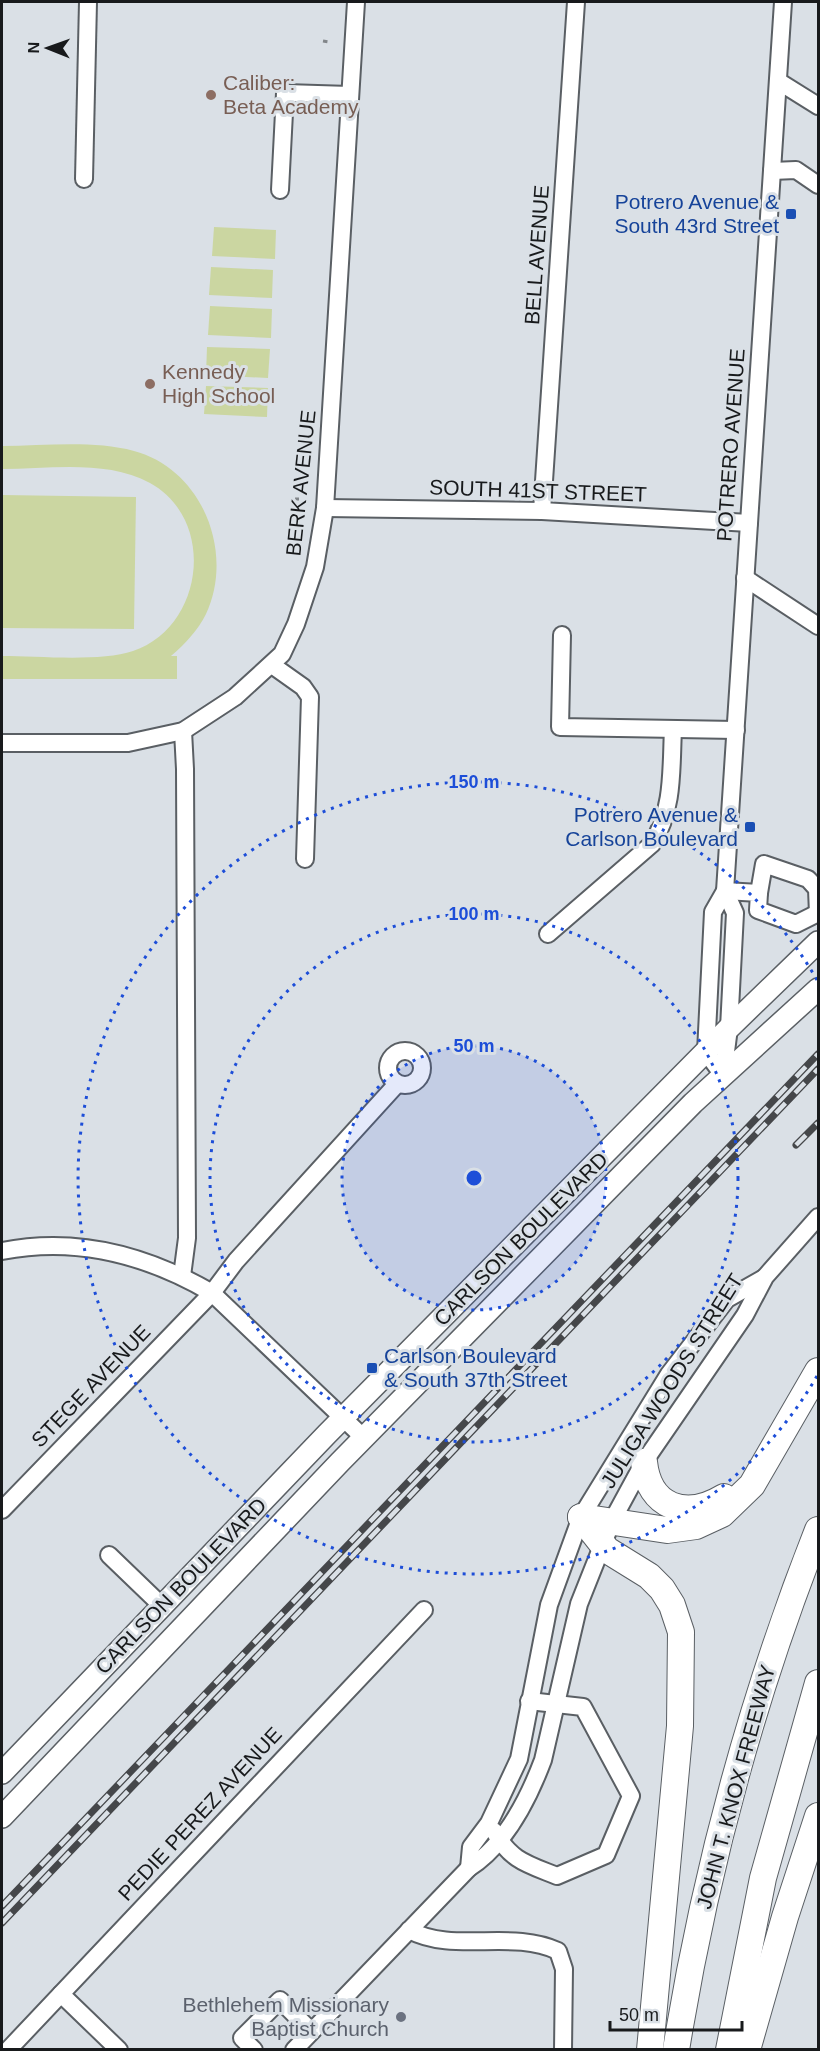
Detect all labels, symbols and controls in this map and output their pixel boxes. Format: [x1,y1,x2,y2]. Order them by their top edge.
north arrow [18,18,78,78]
text: N [25,42,42,54]
place label: Caliber: Beta Academy [223,71,359,118]
marker: Caliber: Beta Academy [204,88,218,102]
street label: BELL AVENUE [520,184,553,326]
place label: Potrero Avenue & South 43rd Street [614,190,779,237]
marker: Potrero Avenue & South 43rd Street [784,207,798,221]
street label: POTRERO AVENUE [712,348,749,542]
place label: Kennedy High School [162,360,275,407]
marker: Kennedy High School [143,377,157,391]
street label: BERK AVENUE [281,409,320,557]
street label: SOUTH 41ST STREET [429,475,647,506]
text: 150 m [448,772,500,792]
place label: Potrero Avenue & Carlson Boulevard [565,803,738,850]
marker: Potrero Avenue & Carlson Boulevard [743,820,757,834]
text: 100 m [448,904,500,924]
text: 50 m [453,1036,495,1056]
street label: CARLSON BOULEVARD [429,1147,612,1330]
centre of rings [464,1168,484,1188]
street label: JULIGA WOODS STREET [596,1269,747,1492]
street label: STEGE AVENUE [27,1320,155,1451]
place label: Carlson Boulevard & South 37th Street [384,1344,567,1391]
marker: Carlson Boulevard & South 37th Street [365,1361,379,1375]
street label: CARLSON BOULEVARD [91,1493,271,1678]
street label: JOHN T. KNOX FREEWAY [692,1662,779,1911]
street label: PEDIE PEREZ AVENUE [113,1722,286,1905]
place label: Bethlehem Missionary Baptist Church [182,1993,389,2040]
scale bar [610,1994,742,2032]
text: 50 m [619,2005,659,2025]
marker: Bethlehem Missionary Baptist Church [394,2010,408,2024]

